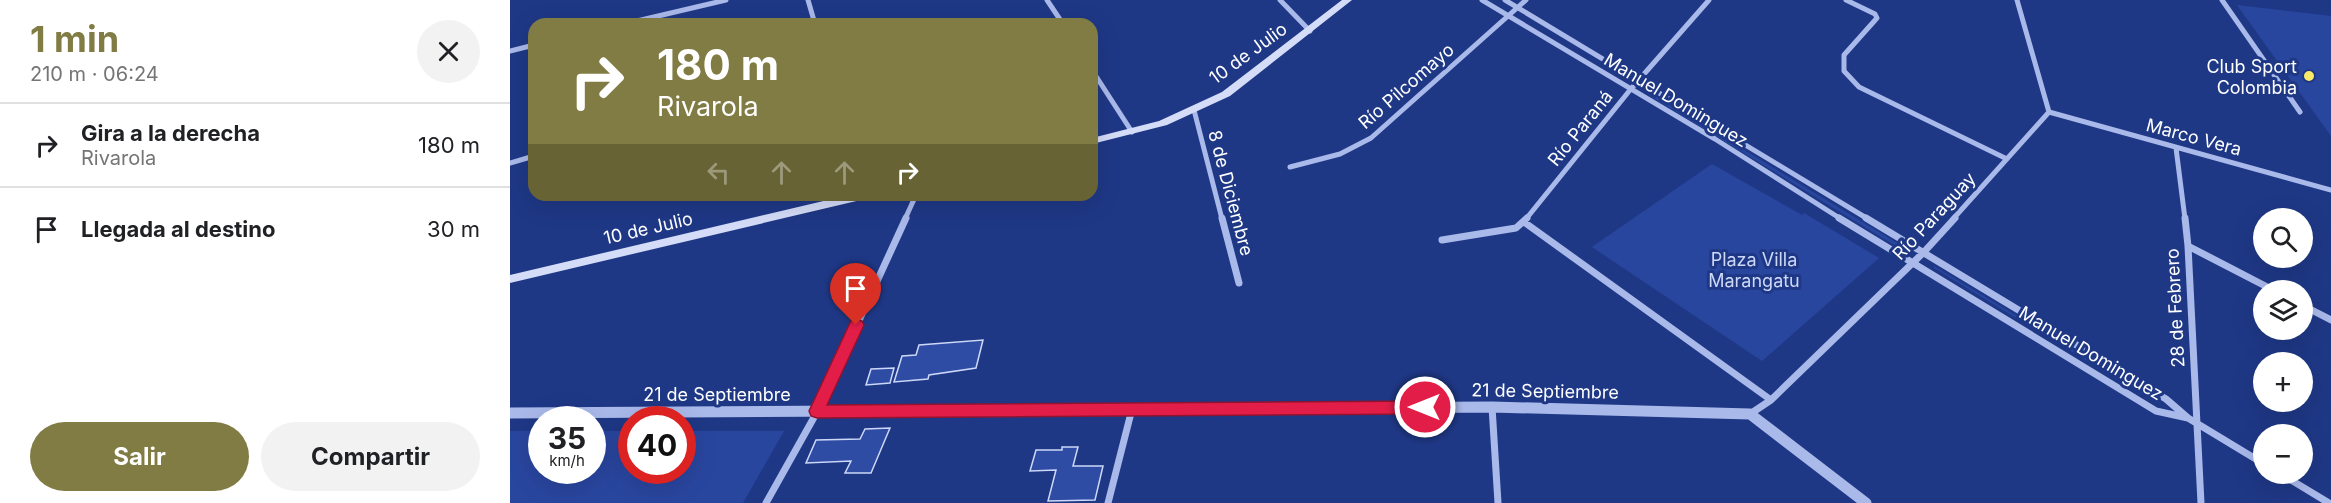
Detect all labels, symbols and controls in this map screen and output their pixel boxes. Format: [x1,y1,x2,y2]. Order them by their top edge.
text: 1 min [30,17,119,61]
street label: 10 de Julio [1205,18,1291,88]
button: close [417,20,480,83]
text: 180 m [657,39,779,90]
street label: Río Pilcomayo [1354,39,1458,133]
icon: right [558,42,636,120]
street label: Manuel Dominguez [1600,49,1752,151]
place label: Club Sport Colombia [2206,56,2297,98]
text: 210 m · 06:24 [30,62,159,86]
marker: Club Sport Colombia [2302,69,2316,83]
street label: Río Paraná [1543,86,1617,170]
text: Rivarola [657,90,759,123]
street label: Marco Vera [2144,114,2244,160]
text: Gira a la derecha [81,120,260,146]
street label: 8 de Diciembre [1204,128,1258,258]
icon: right [30,129,63,162]
text: 180 m [418,132,480,158]
text: Rivarola [81,146,156,170]
icon: left [702,156,735,189]
icon: ahead [765,156,798,189]
icon: ahead [828,156,861,189]
icon: right [891,156,924,189]
street label: Río Paraguay [1888,168,1980,264]
street label: 10 de Julio [601,208,695,248]
map controls [2253,208,2313,484]
button: search [2253,208,2313,268]
icon: arrive [30,213,63,246]
text: Llegada al destino [81,216,275,242]
text: 30 m [427,216,480,242]
street label: 28 de Febrero [2161,248,2189,368]
park label: Plaza Villa Marangatu [1708,249,1800,291]
pin [830,263,881,325]
icon: arrive [839,272,872,305]
button: layers [2253,280,2313,340]
street label: Manuel Dominguez [2015,302,2167,404]
button: + [2253,352,2313,412]
position arrow [1393,375,1457,439]
street label: 21 de Septiembre [1471,379,1619,403]
street label: 21 de Septiembre [643,384,791,405]
speed limit sign: 40 [618,406,696,484]
text: 35 [548,420,586,456]
button: Salir [30,422,249,491]
button: Compartir [261,422,480,491]
button: − [2253,424,2313,484]
text: km/h [549,451,585,470]

